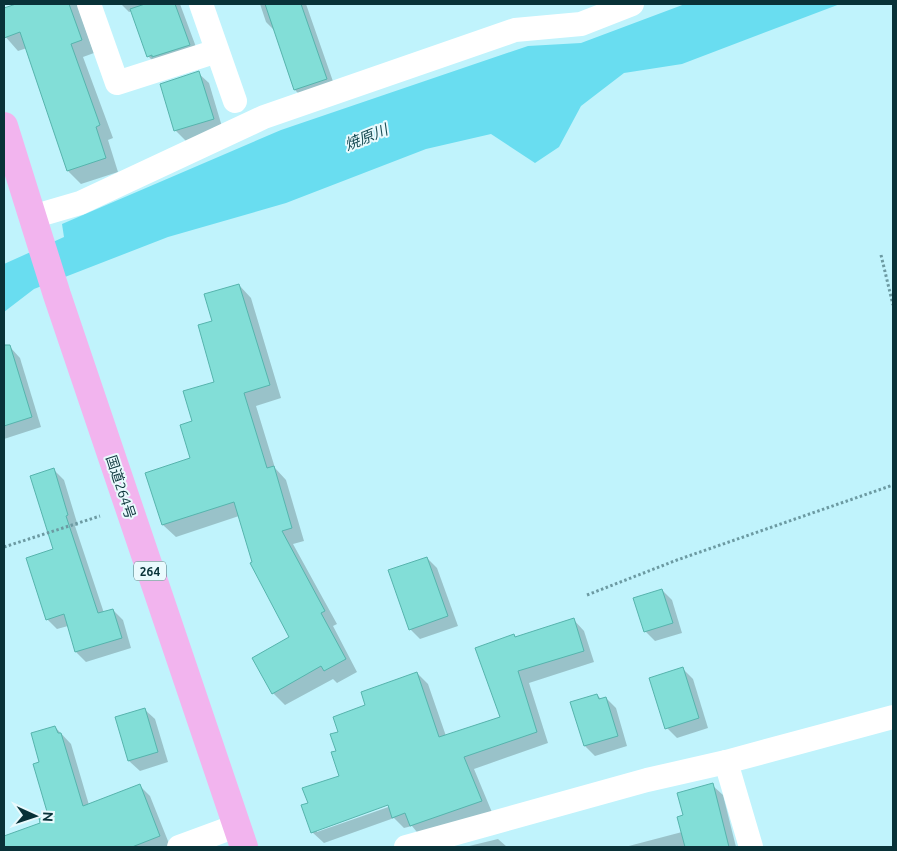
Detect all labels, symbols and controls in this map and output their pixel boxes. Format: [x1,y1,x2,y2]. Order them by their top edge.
water label: 焼原川 [342,120,392,153]
street label: 国道264号 [103,453,139,521]
road number: 264 [134,562,166,580]
north arrow [10,791,60,841]
text: N [40,811,56,822]

